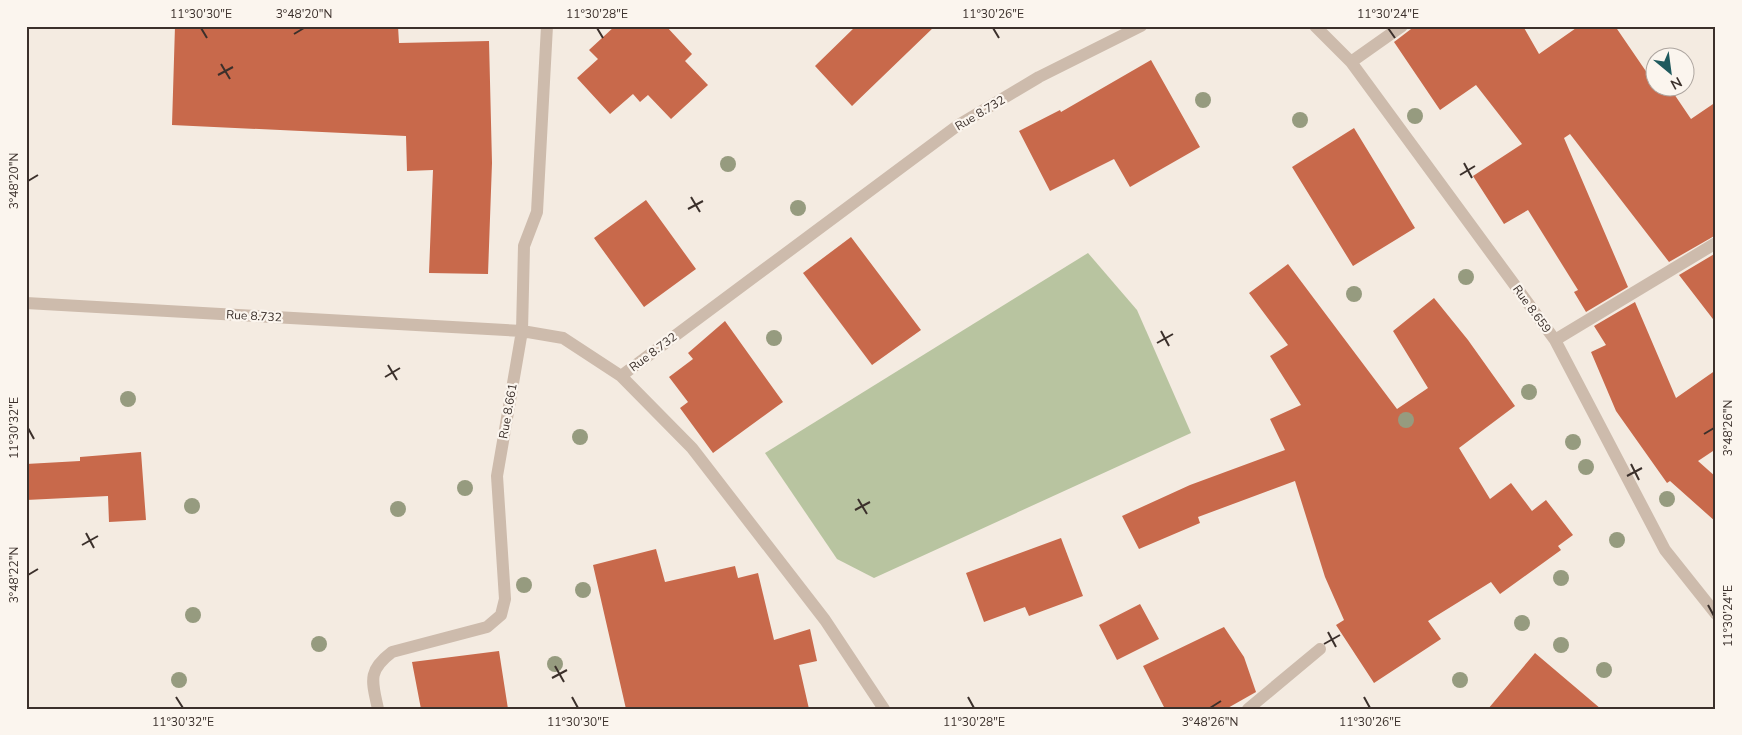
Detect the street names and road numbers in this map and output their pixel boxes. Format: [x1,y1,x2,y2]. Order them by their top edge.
street label: Rue 8.732 [952,92,1008,134]
street label: Rue 8.659 [1509,282,1555,336]
street label: Rue 8.732 [226,307,282,325]
street label: Rue 8.732 [626,329,680,375]
street label: Rue 8.661 [495,382,521,440]

